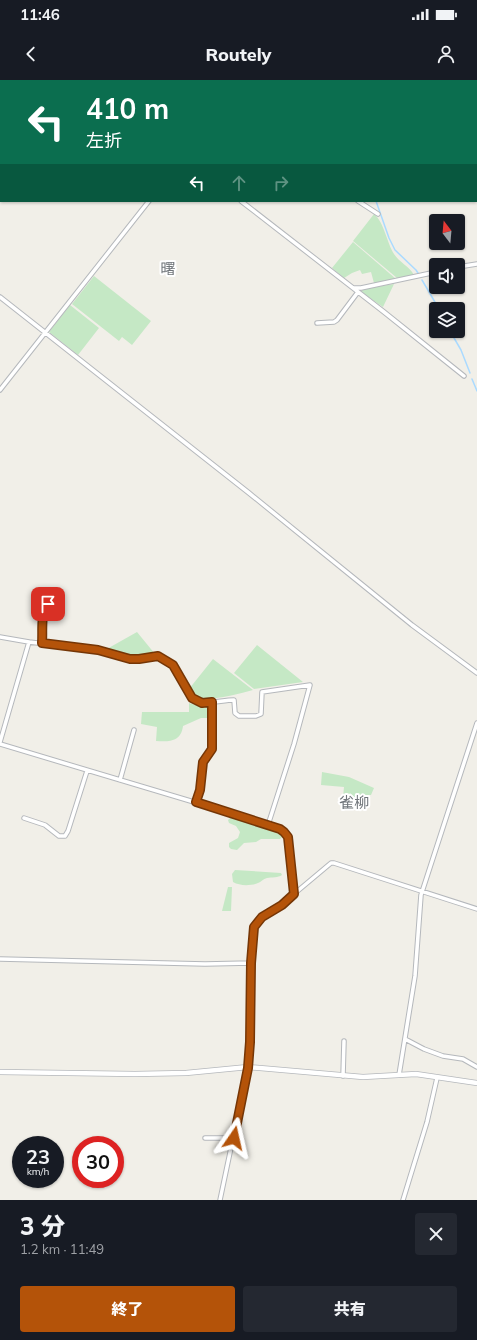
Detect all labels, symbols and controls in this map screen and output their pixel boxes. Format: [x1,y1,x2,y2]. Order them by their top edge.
text: 11:46 [20,5,60,24]
icon: back [20,43,42,65]
text: Routely [205,43,272,66]
icon: person [435,43,457,65]
text: 410 m [86,91,169,126]
icon: left [20,96,72,148]
text: 左折 [86,129,122,152]
icon: left [186,172,208,194]
icon: ahead [228,172,250,194]
icon: right [270,172,292,194]
north arrow [429,214,465,250]
map controls [429,214,465,338]
button: sound [429,258,465,294]
district label: 曙 [160,259,176,278]
button: layers [429,302,465,338]
pin [31,587,65,621]
icon: arrive [37,593,59,615]
district label: 雀柳 [339,793,369,812]
position arrow [213,1117,255,1159]
speed limit sign: 30 [72,1136,124,1188]
text: 23 [26,1144,50,1169]
text: km/h [27,1165,49,1178]
text: 3 分 [20,1211,65,1241]
button: close [415,1213,457,1255]
text: 1.2 km · 11:49 [20,1241,104,1257]
button: 終了 [20,1286,235,1332]
button: 共有 [243,1286,457,1332]

